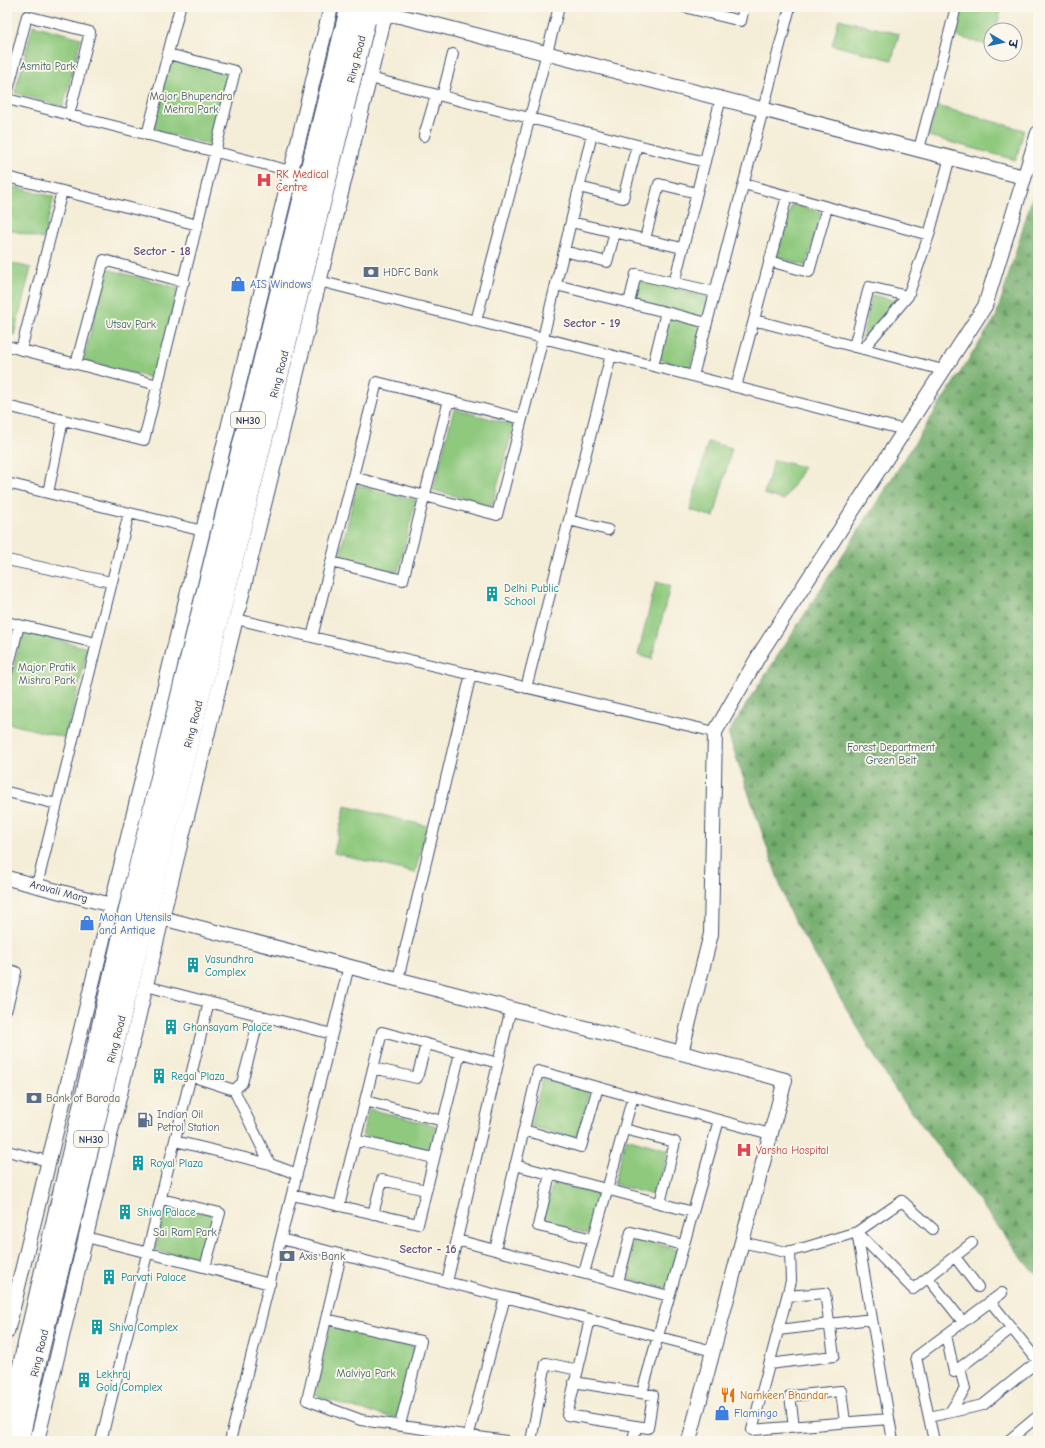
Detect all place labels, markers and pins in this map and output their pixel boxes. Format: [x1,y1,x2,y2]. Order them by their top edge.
place label: RK Medical Centre [276,168,329,194]
hospital icon: RK Medical Centre [255,171,273,189]
bank icon: HDFC Bank [362,263,380,281]
place label: HDFC Bank [383,266,439,279]
shop icon: AIS Windows [229,275,247,293]
place label: AIS Windows [250,278,312,291]
place label: Delhi Public School [504,582,559,608]
building icon: Delhi Public School [483,585,501,603]
place label: Mohan Utensils and Antique [99,911,172,937]
shop icon: Mohan Utensils and Antique [78,914,96,932]
place label: Vasundhra Complex [205,953,254,979]
building icon: Vasundhra Complex [184,956,202,974]
building icon: Ghansayam Palace [162,1018,180,1036]
place label: Ghansayam Palace [183,1021,273,1034]
building icon: Regal Plaza [150,1067,168,1085]
place label: Regal Plaza [171,1070,225,1083]
bank icon: Bank of Baroda [25,1089,43,1107]
place label: Bank of Baroda [46,1092,120,1105]
place label: Indian Oil Petrol Station [157,1108,220,1134]
fuel station icon: Indian Oil Petrol Station [136,1111,154,1129]
hospital icon: Varsha Hospital [735,1141,753,1159]
place label: Varsha Hospital [756,1144,829,1157]
building icon: Royal Plaza [129,1154,147,1172]
place label: Royal Plaza [150,1157,203,1170]
building icon: Shiva Palace [116,1203,134,1221]
place label: Shiva Palace [137,1206,196,1219]
bank icon: Axis Bank [278,1247,296,1265]
place label: Axis Bank [299,1250,346,1263]
building icon: Parvati Palace [100,1268,118,1286]
place label: Parvati Palace [121,1271,187,1284]
building icon: Shiva Complex [88,1318,106,1336]
place label: Shiva Complex [109,1321,179,1334]
place label: Lekhraj Gold Complex [96,1368,163,1394]
building icon: Lekhraj Gold Complex [75,1371,93,1389]
restaurant icon: Namkeen Bhandar [719,1386,737,1404]
place label: Namkeen Bhandar [740,1389,829,1402]
shop icon: Flamingo [713,1404,731,1422]
place label: Flamingo [734,1407,778,1420]

